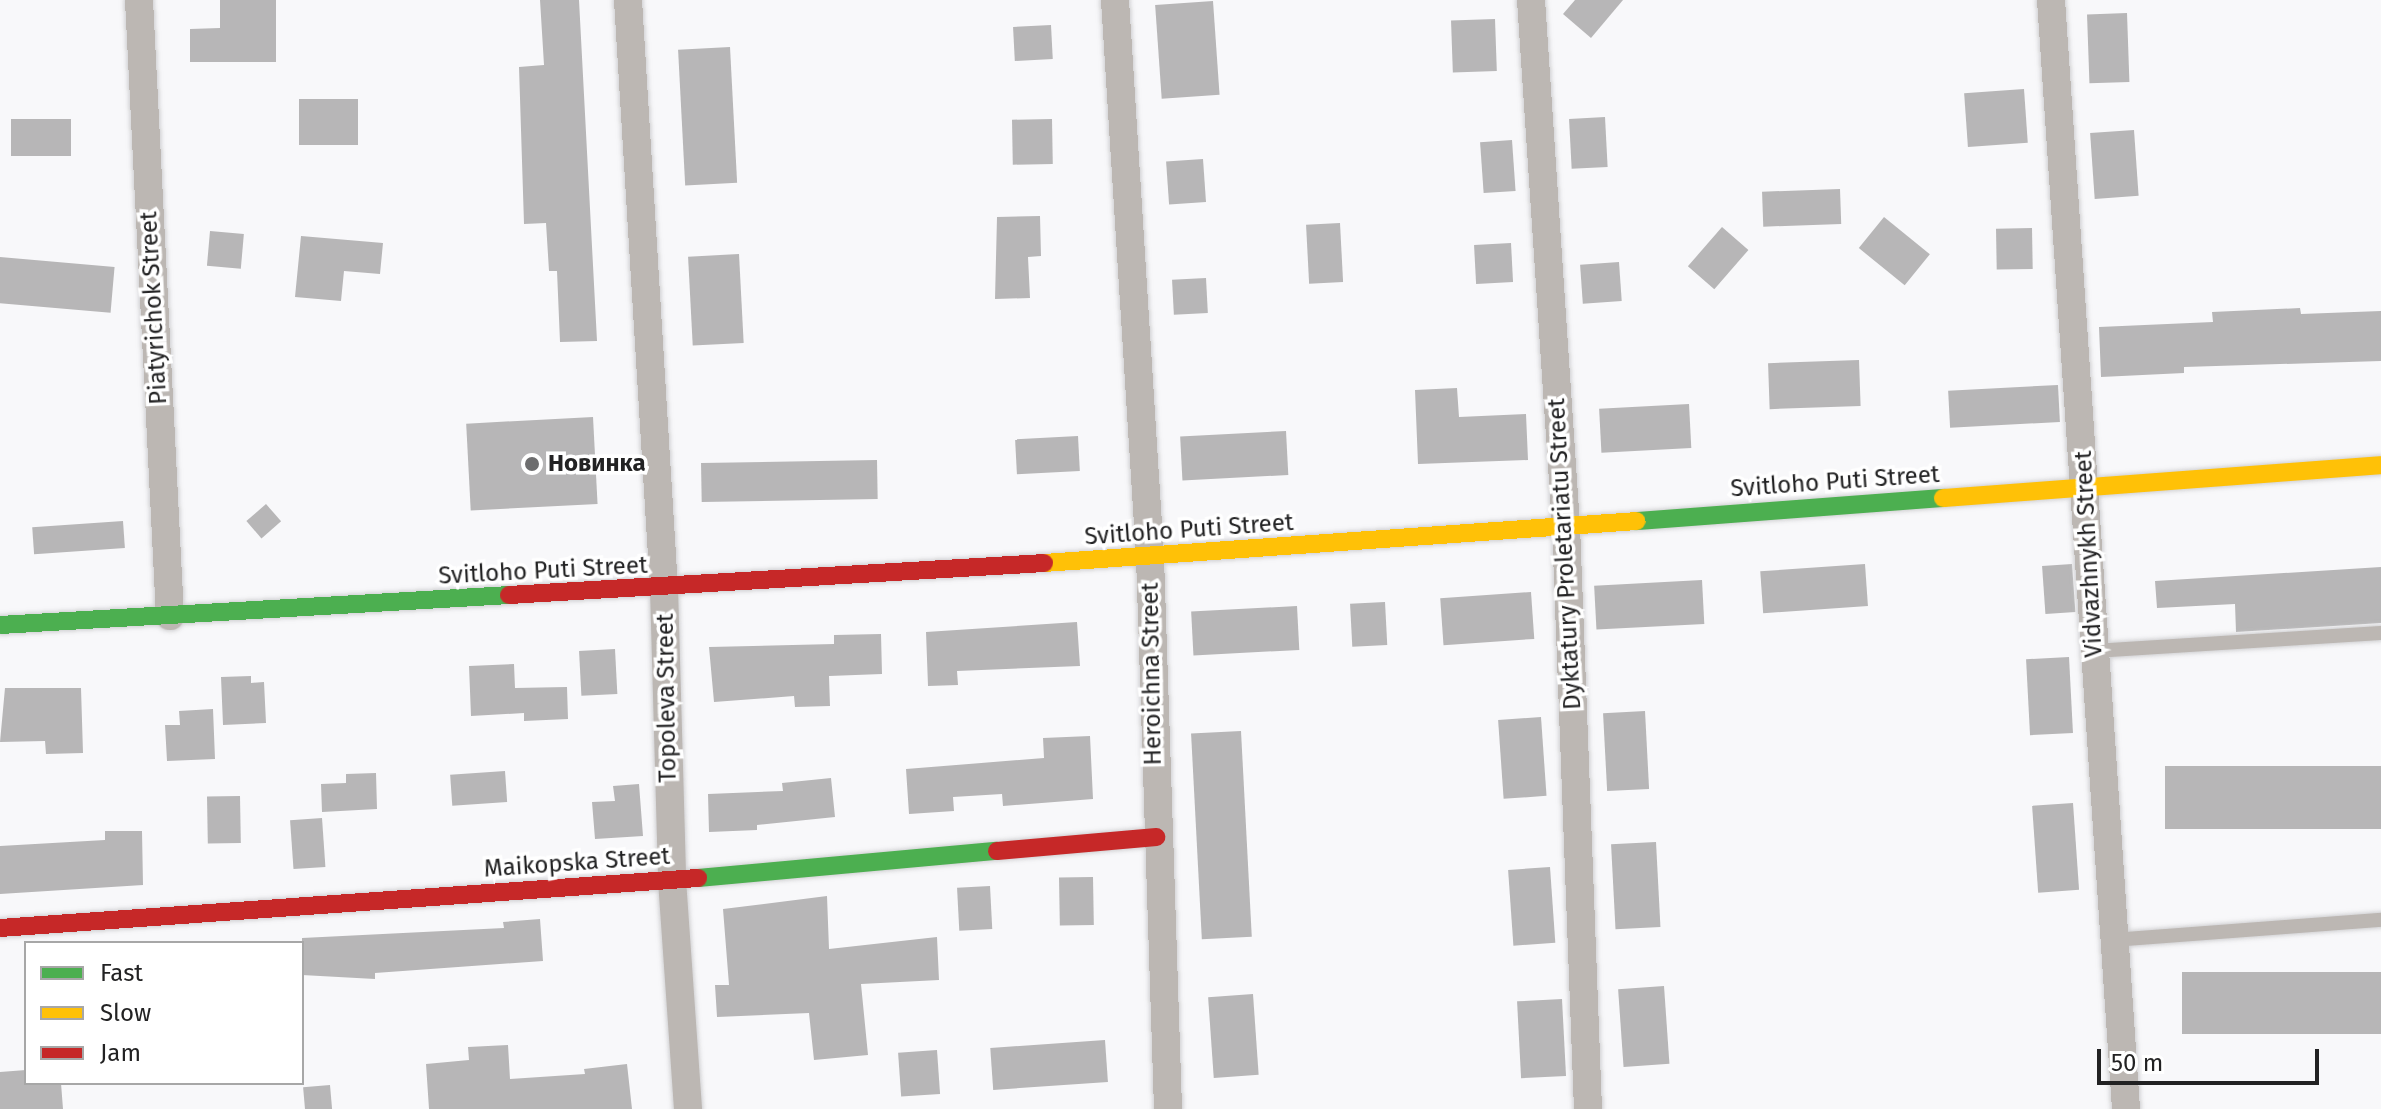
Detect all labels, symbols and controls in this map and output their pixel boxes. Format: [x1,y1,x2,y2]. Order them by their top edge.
street label: Piatyrichok Street [135,211,173,405]
street label: Dyktatury Proletariatu Street [1542,397,1588,711]
place label: Новинка [548,450,646,478]
street label: Vidvazhnykh Street [2069,450,2109,658]
marker: Новинка [523,455,541,473]
street label: Svitloho Puti Street [1730,460,1940,504]
street label: Svitloho Puti Street [1084,508,1294,552]
street label: Svitloho Puti Street [438,551,648,591]
street label: Heroichna Street [1136,582,1168,766]
street label: Topoleva Street [651,613,683,783]
street label: Maikopska Street [483,842,671,884]
legend [24,941,304,1085]
text: Fast [100,959,143,987]
text: Slow [100,999,151,1027]
scale bar [2101,1033,2323,1083]
text: Jam [100,1039,141,1067]
text: 50 m [2111,1049,2163,1077]

